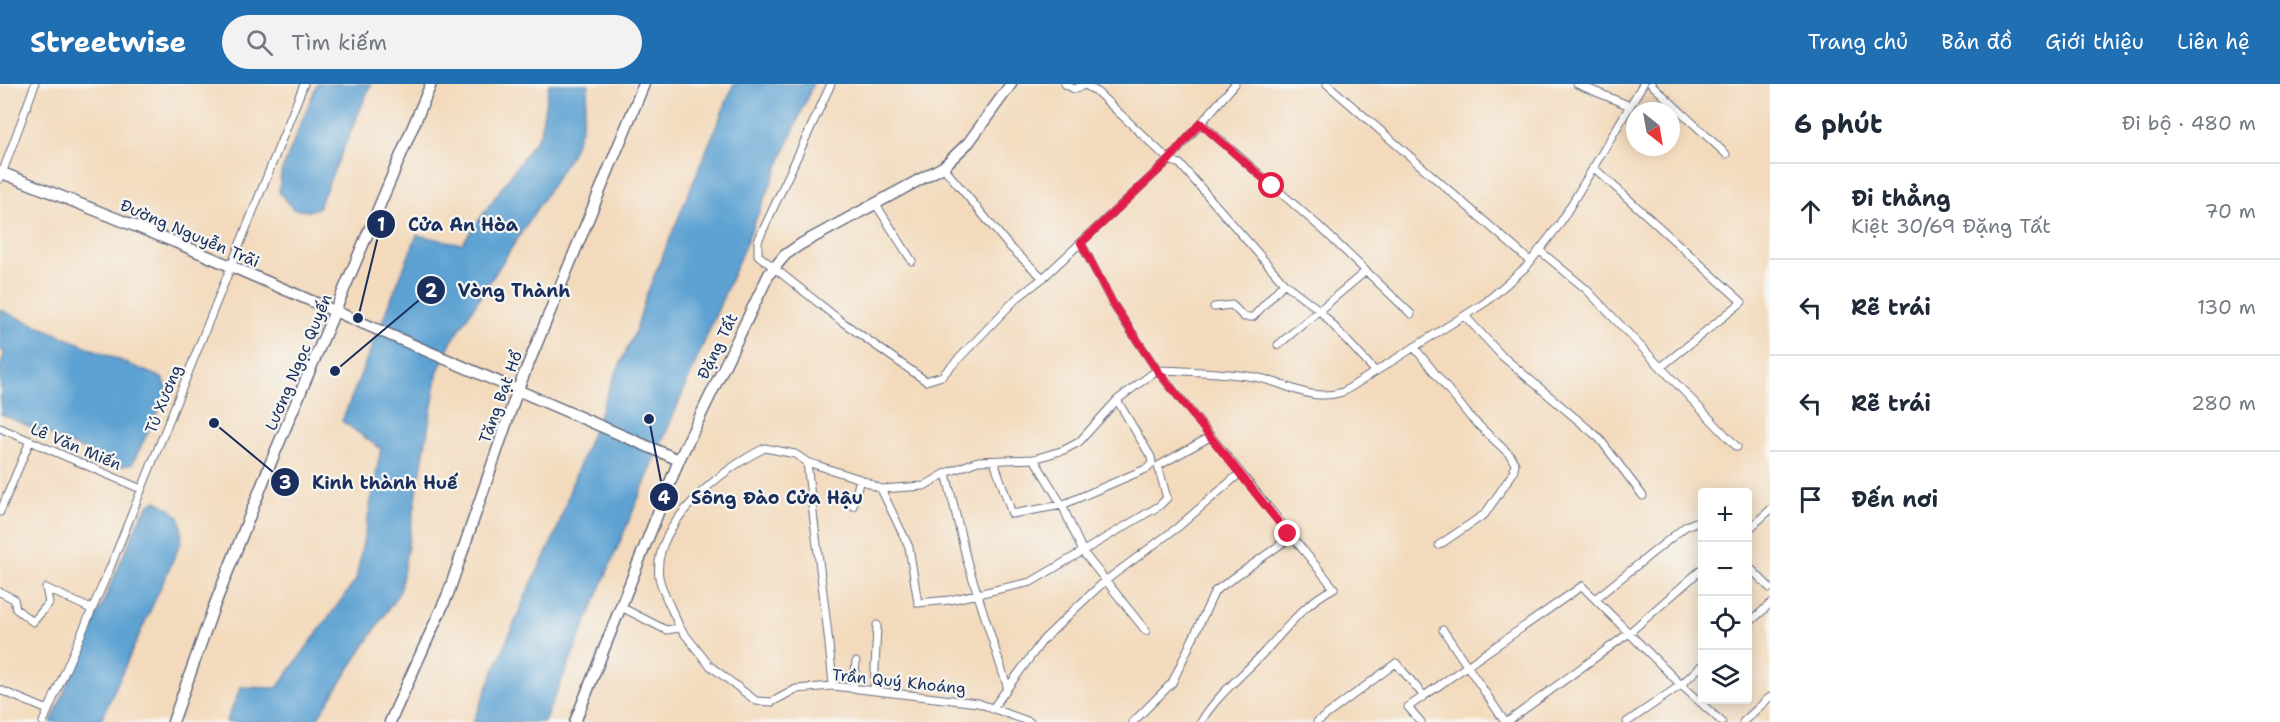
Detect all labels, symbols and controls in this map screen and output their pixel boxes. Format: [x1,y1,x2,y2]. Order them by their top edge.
search box [222,15,642,69]
text: Streetwise [30,23,186,61]
icon: search [243,26,276,59]
text: Tìm kiếm [291,28,387,57]
text: Trang chủ [1808,28,1908,56]
text: Bản đồ [1941,28,2012,56]
text: Giới thiệu [2045,28,2144,56]
text: Liên hệ [2177,28,2250,56]
north arrow [1626,102,1680,156]
text: 6 phút [1794,106,1883,141]
text: Đi bộ · 480 m [2122,110,2256,136]
route start [1258,172,1284,198]
text: Đi thẳng [1851,184,1951,213]
street label: Đường Nguyễn Trãi [117,195,263,272]
icon: ahead [1794,195,1827,228]
text: 70 m [2204,198,2256,224]
callout: Cửa An Hòa [366,206,530,242]
text: 1 [377,213,385,237]
text: Cửa An Hòa [408,213,519,237]
text: Kiệt 30/69 Đặng Tất [1851,213,2051,239]
callout: Vòng Thành [416,272,582,308]
text: 2 [425,279,438,303]
text: Vòng Thành [458,279,570,303]
street label: Lương Ngọc Quyến [260,290,337,434]
icon: left [1794,291,1827,324]
text: Rẽ trái [1851,293,1931,322]
text: 130 m [2197,294,2256,320]
street label: Đặng Tất [692,310,742,383]
street label: Tăng Bạt Hổ [474,348,527,446]
street label: Tú Xương [140,362,187,437]
icon: left [1794,387,1827,420]
text: Rẽ trái [1851,389,1931,418]
text: 280 m [2191,390,2256,416]
street label: Lê Văn Miến [27,418,125,475]
callout: Kinh thành Huế [270,464,470,500]
text: 3 [279,471,291,495]
text: Kinh thành Huế [312,471,459,495]
callout: Sông Đào Cửa Hậu [649,479,875,515]
icon: arrive [1794,483,1827,516]
text: Đến nơi [1851,485,1938,514]
text: 4 [658,486,671,510]
text: Sông Đào Cửa Hậu [691,486,863,510]
map controls [1698,488,1752,704]
button: + [1698,488,1752,542]
route end [1274,520,1300,546]
button: − [1698,542,1752,596]
button: locate [1698,596,1752,650]
button: layers [1698,650,1752,704]
street label: Trần Quý Khoáng [831,664,967,699]

